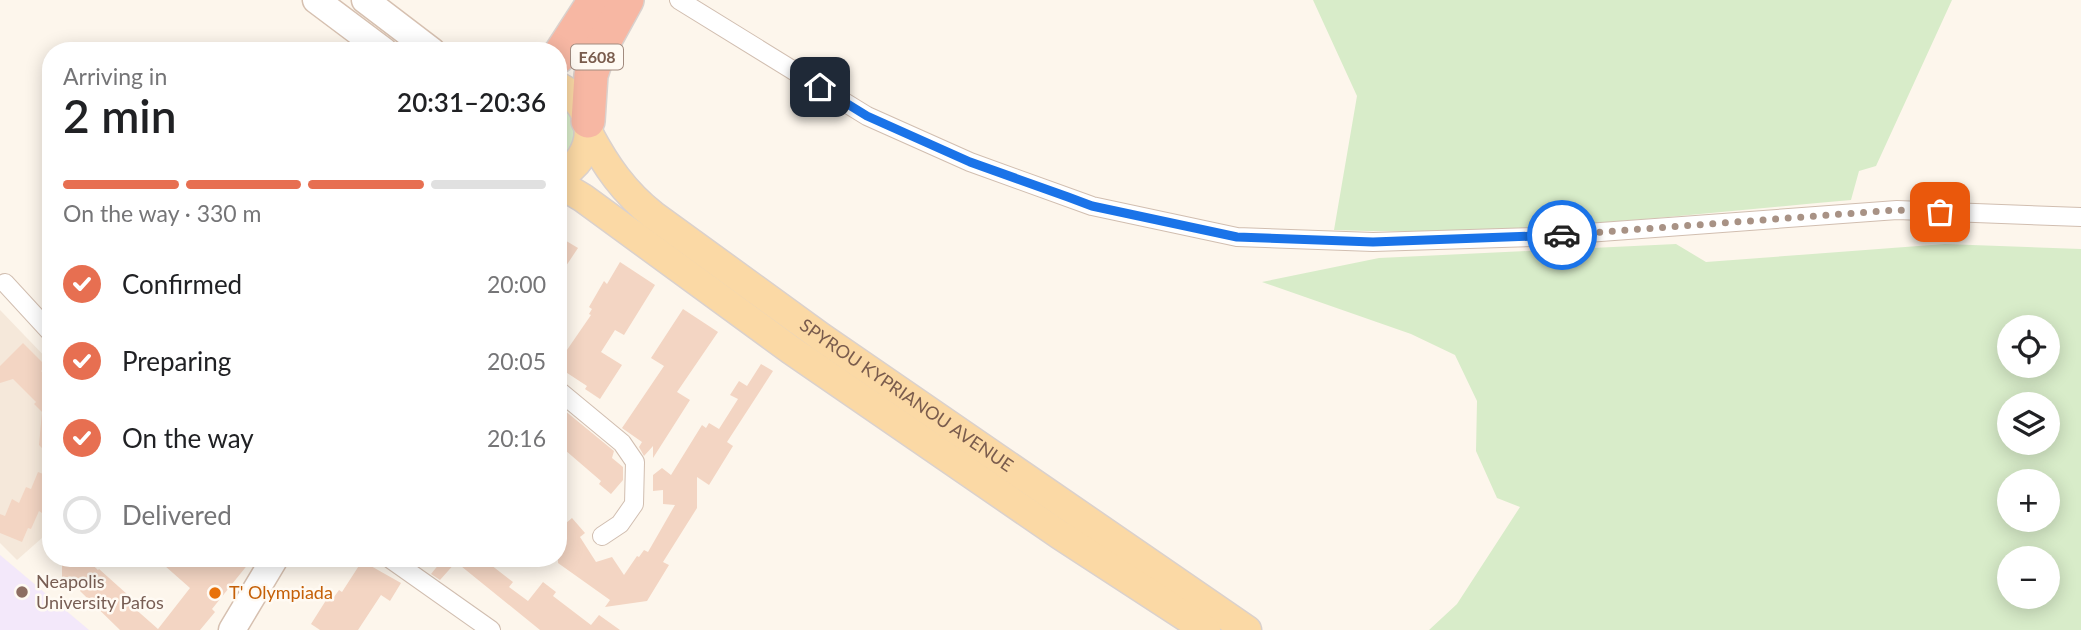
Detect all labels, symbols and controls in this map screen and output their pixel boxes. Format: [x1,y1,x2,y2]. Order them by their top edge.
road number: E608 [571,44,623,69]
pin [790,57,850,117]
text: Arriving in [63,62,167,90]
icon: home [801,68,839,106]
text: 20:31–20:36 [397,86,546,118]
text: 2 min [63,88,177,143]
pin [1910,182,1970,242]
icon: bag [1921,193,1959,231]
text: On the way · 330 m [63,199,262,227]
courier [1527,200,1597,270]
icon: car [1543,216,1581,254]
icon: check [63,265,101,303]
text: Confirmed [122,268,242,300]
text: 20:00 [487,270,546,298]
street label: SPYROU KYPRIANOU AVENUE [796,313,1018,476]
map controls [1997,315,2060,609]
button: locate [1997,315,2060,378]
icon: check [63,342,101,380]
text: Preparing [122,345,231,377]
text: 20:05 [487,347,546,375]
button: layers [1997,392,2060,455]
icon: check [63,419,101,457]
text: On the way [122,422,254,454]
text: 20:16 [487,424,546,452]
button: + [1997,469,2060,532]
text: Delivered [122,499,232,531]
button: − [1997,546,2060,609]
place label: Neapolis University Pafos [36,570,164,613]
place label: T' Olympiada [229,581,333,603]
marker: Neapolis University Pafos [14,584,30,600]
marker: T' Olympiada [207,585,223,601]

